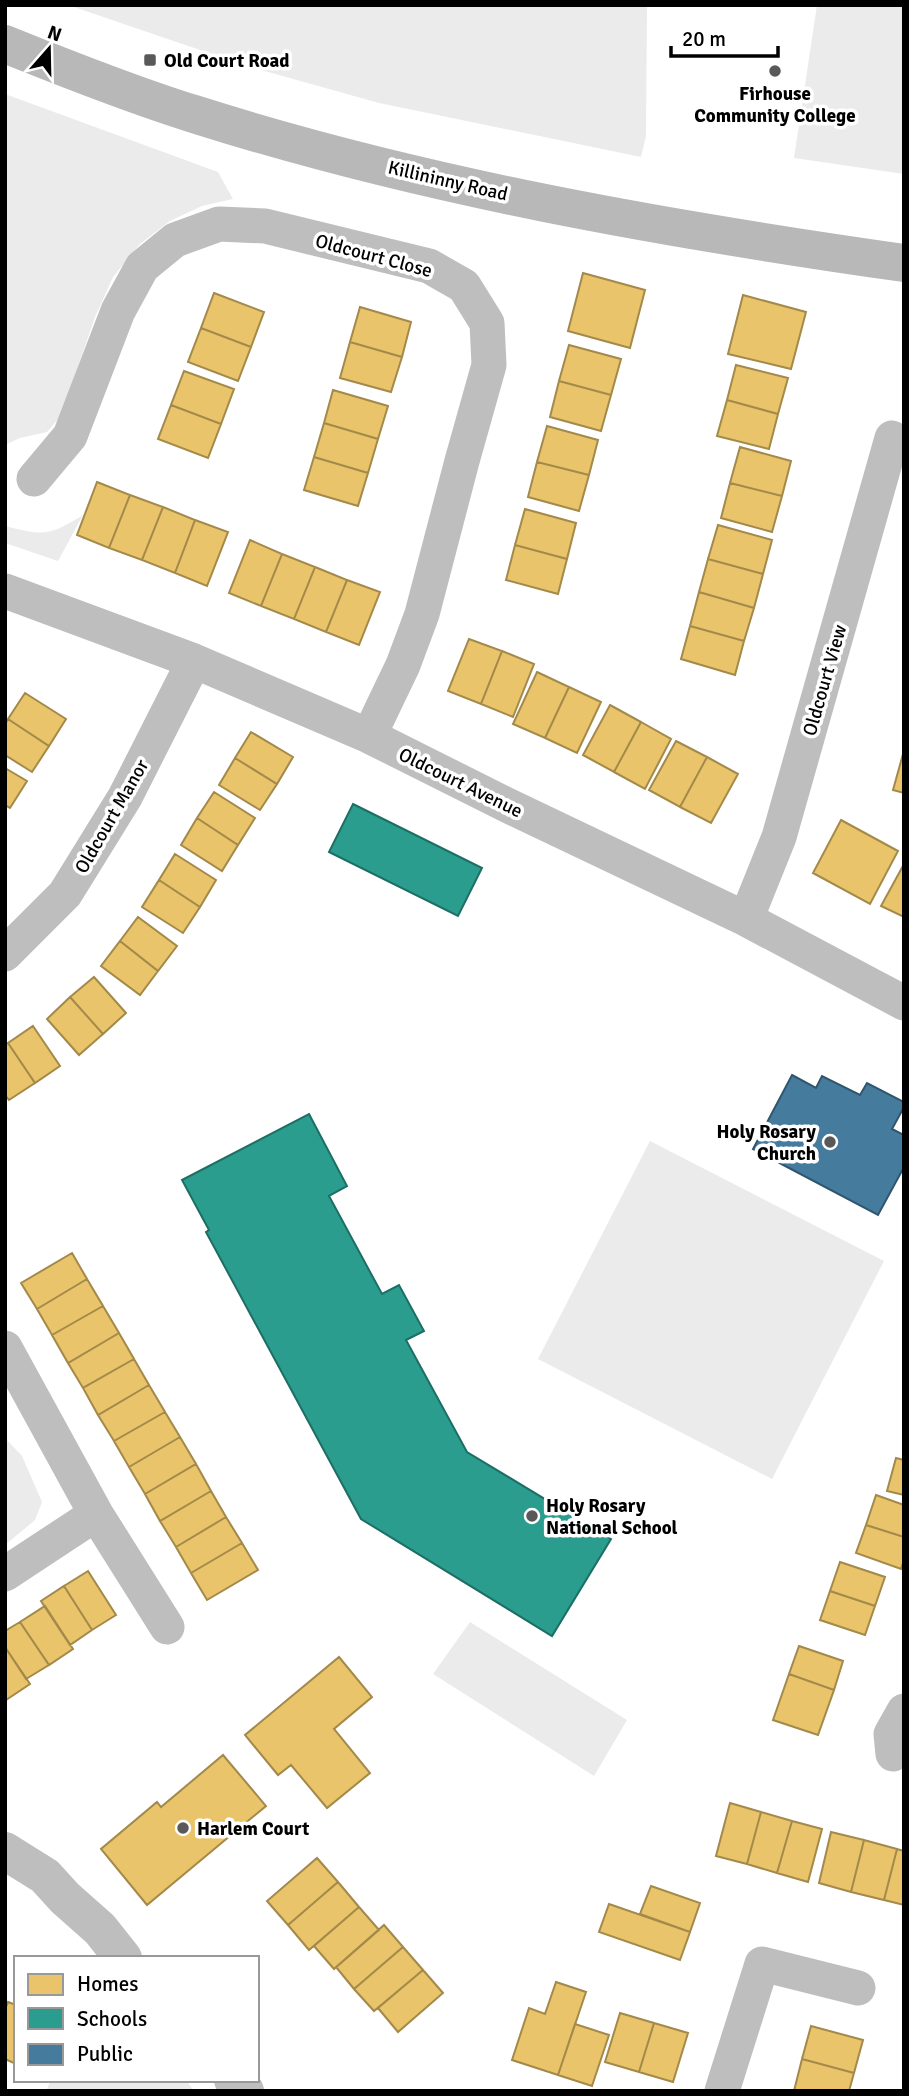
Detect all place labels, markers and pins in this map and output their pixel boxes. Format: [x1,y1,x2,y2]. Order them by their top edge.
place label: Old Court Road [164,49,290,73]
marker: Old Court Road [142,52,158,68]
marker: Firhouse Community College [767,63,783,79]
place label: Firhouse Community College [694,82,856,128]
place label: Holy Rosary Church [717,1120,817,1166]
marker: Holy Rosary Church [822,1134,838,1150]
place label: Holy Rosary National School [546,1494,678,1540]
marker: Holy Rosary National School [524,1508,540,1524]
place label: Harlem Court [197,1817,309,1841]
marker: Harlem Court [175,1820,191,1836]

